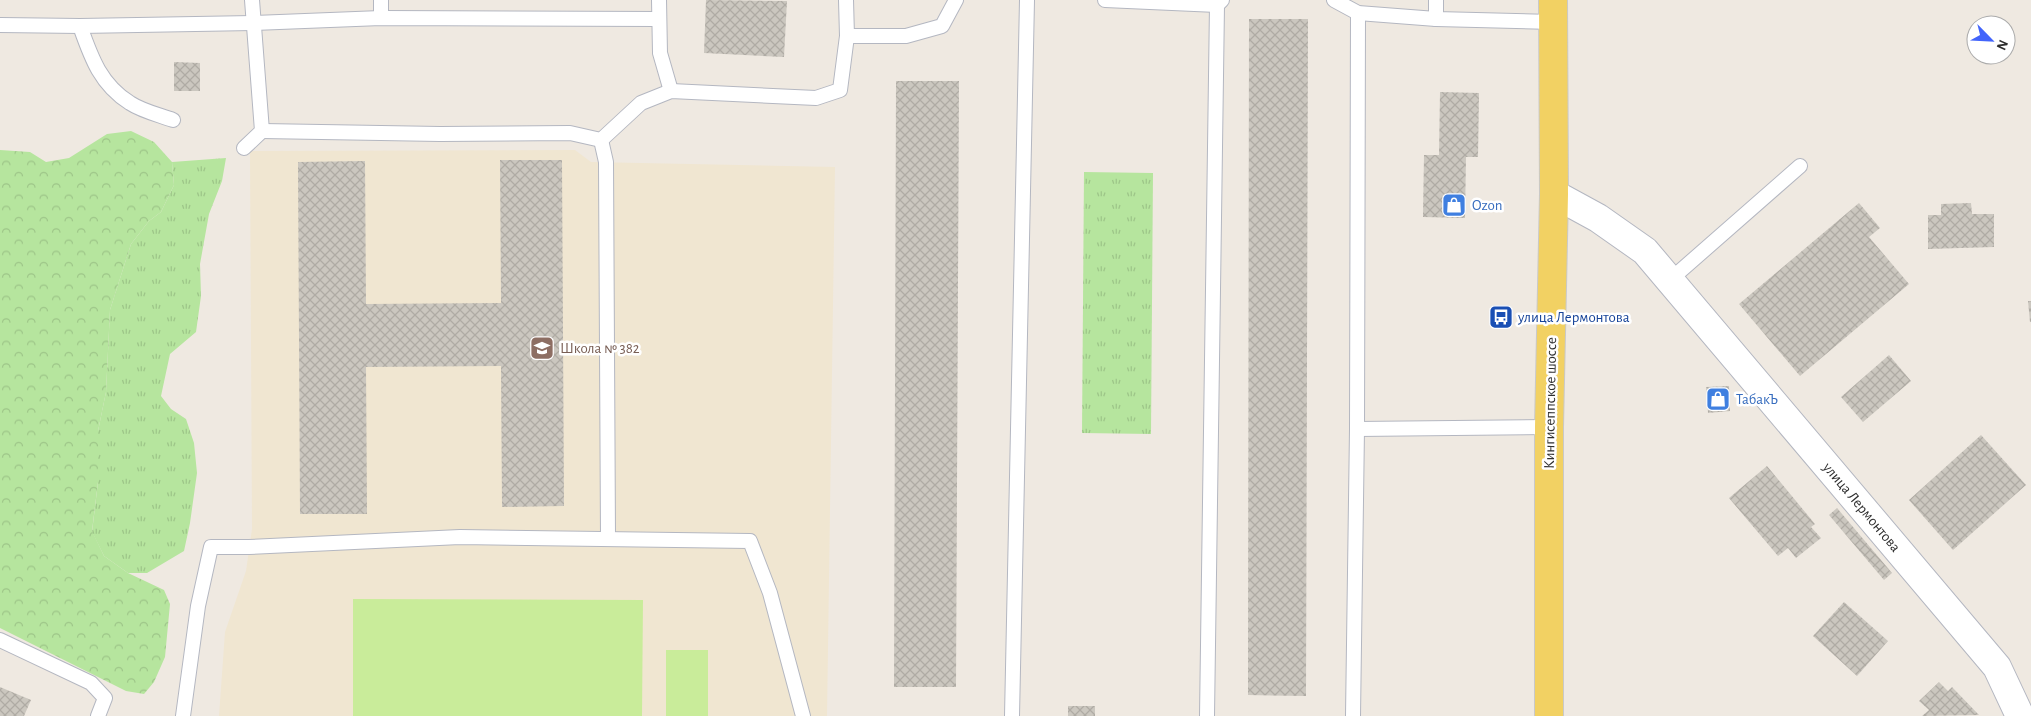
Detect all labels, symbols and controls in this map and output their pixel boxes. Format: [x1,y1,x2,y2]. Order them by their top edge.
north arrow [1966,15,2016,65]
text: N [1994,38,2010,52]
shop icon: Ozon [1441,192,1467,218]
place label: Ozon [1472,198,1502,213]
bus stop icon: улица Лермонтова [1488,304,1514,330]
place label: улица Лермонтова [1517,310,1630,325]
school or university icon: Школа № 382 [529,335,555,361]
street label: Кингисеппское шоссе [1542,337,1559,469]
place label: Школа № 382 [560,341,640,356]
shop icon: ТабакЪ [1705,386,1731,412]
place label: ТабакЪ [1736,392,1778,407]
street label: улица Лермонтова [1819,459,1903,555]

